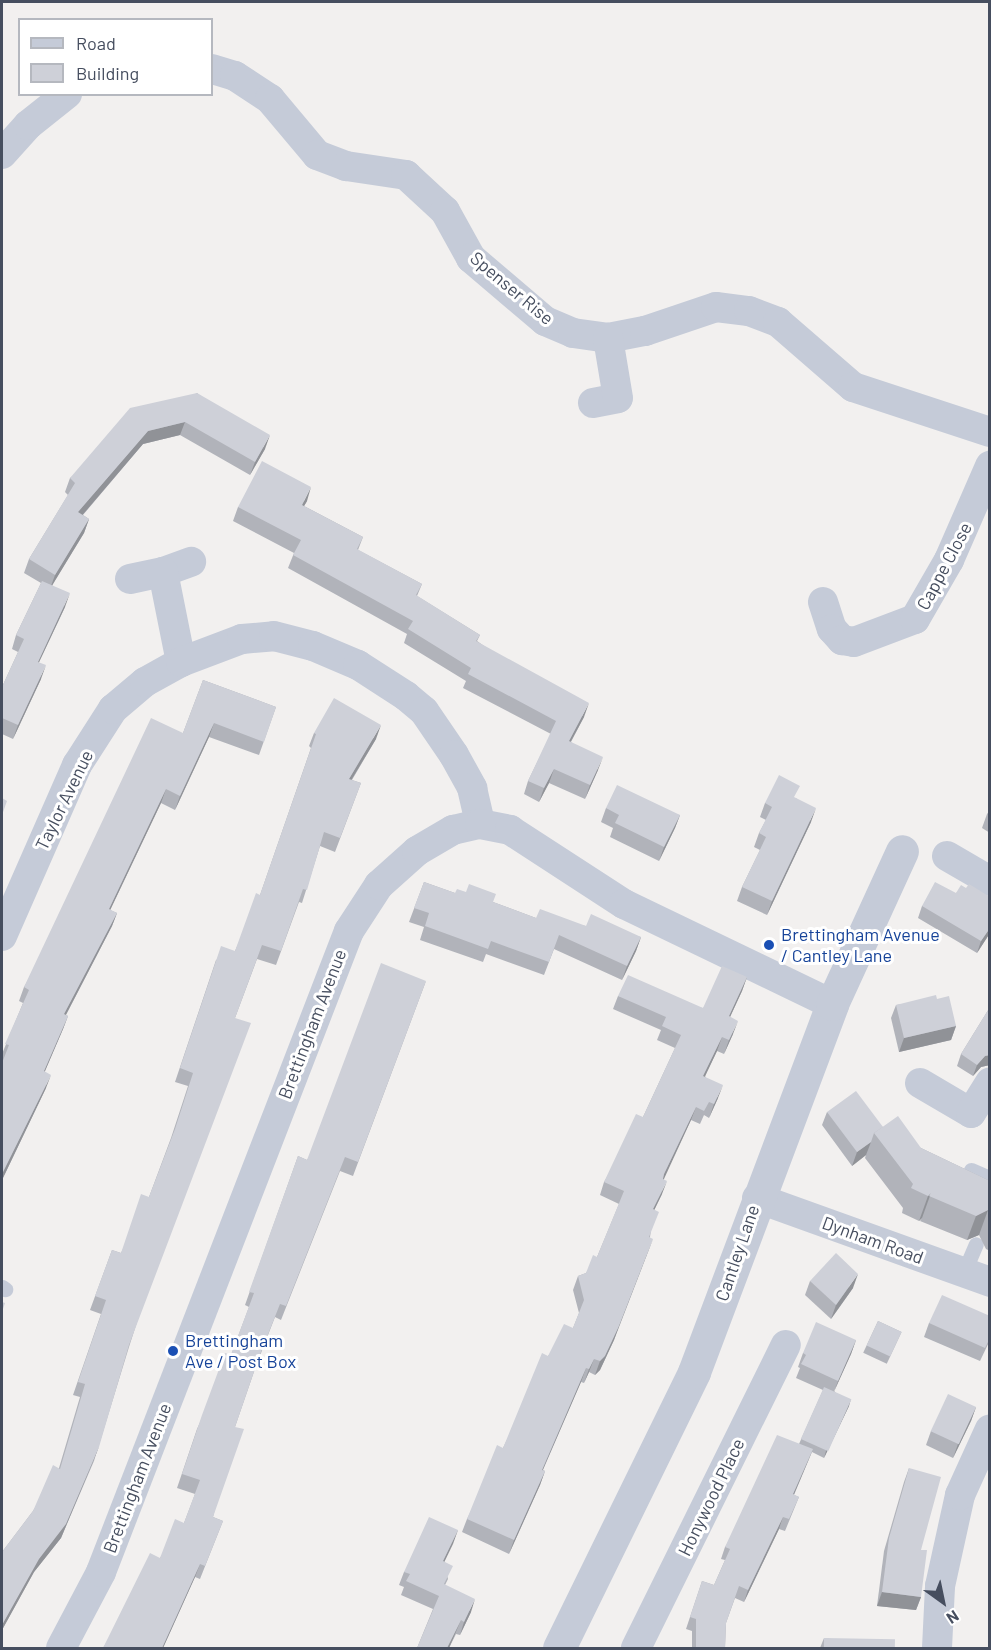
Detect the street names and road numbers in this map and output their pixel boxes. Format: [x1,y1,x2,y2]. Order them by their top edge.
street label: Spenser Rise [466,247,558,329]
street label: Cappe Close [912,519,976,613]
street label: Taylor Avenue [30,746,98,854]
street label: Brettingham Avenue [273,946,351,1102]
street label: Cantley Lane [710,1202,764,1304]
street label: Dynham Road [819,1212,927,1268]
street label: Brettingham Avenue [98,1400,176,1556]
street label: Honywood Place [673,1435,749,1559]

